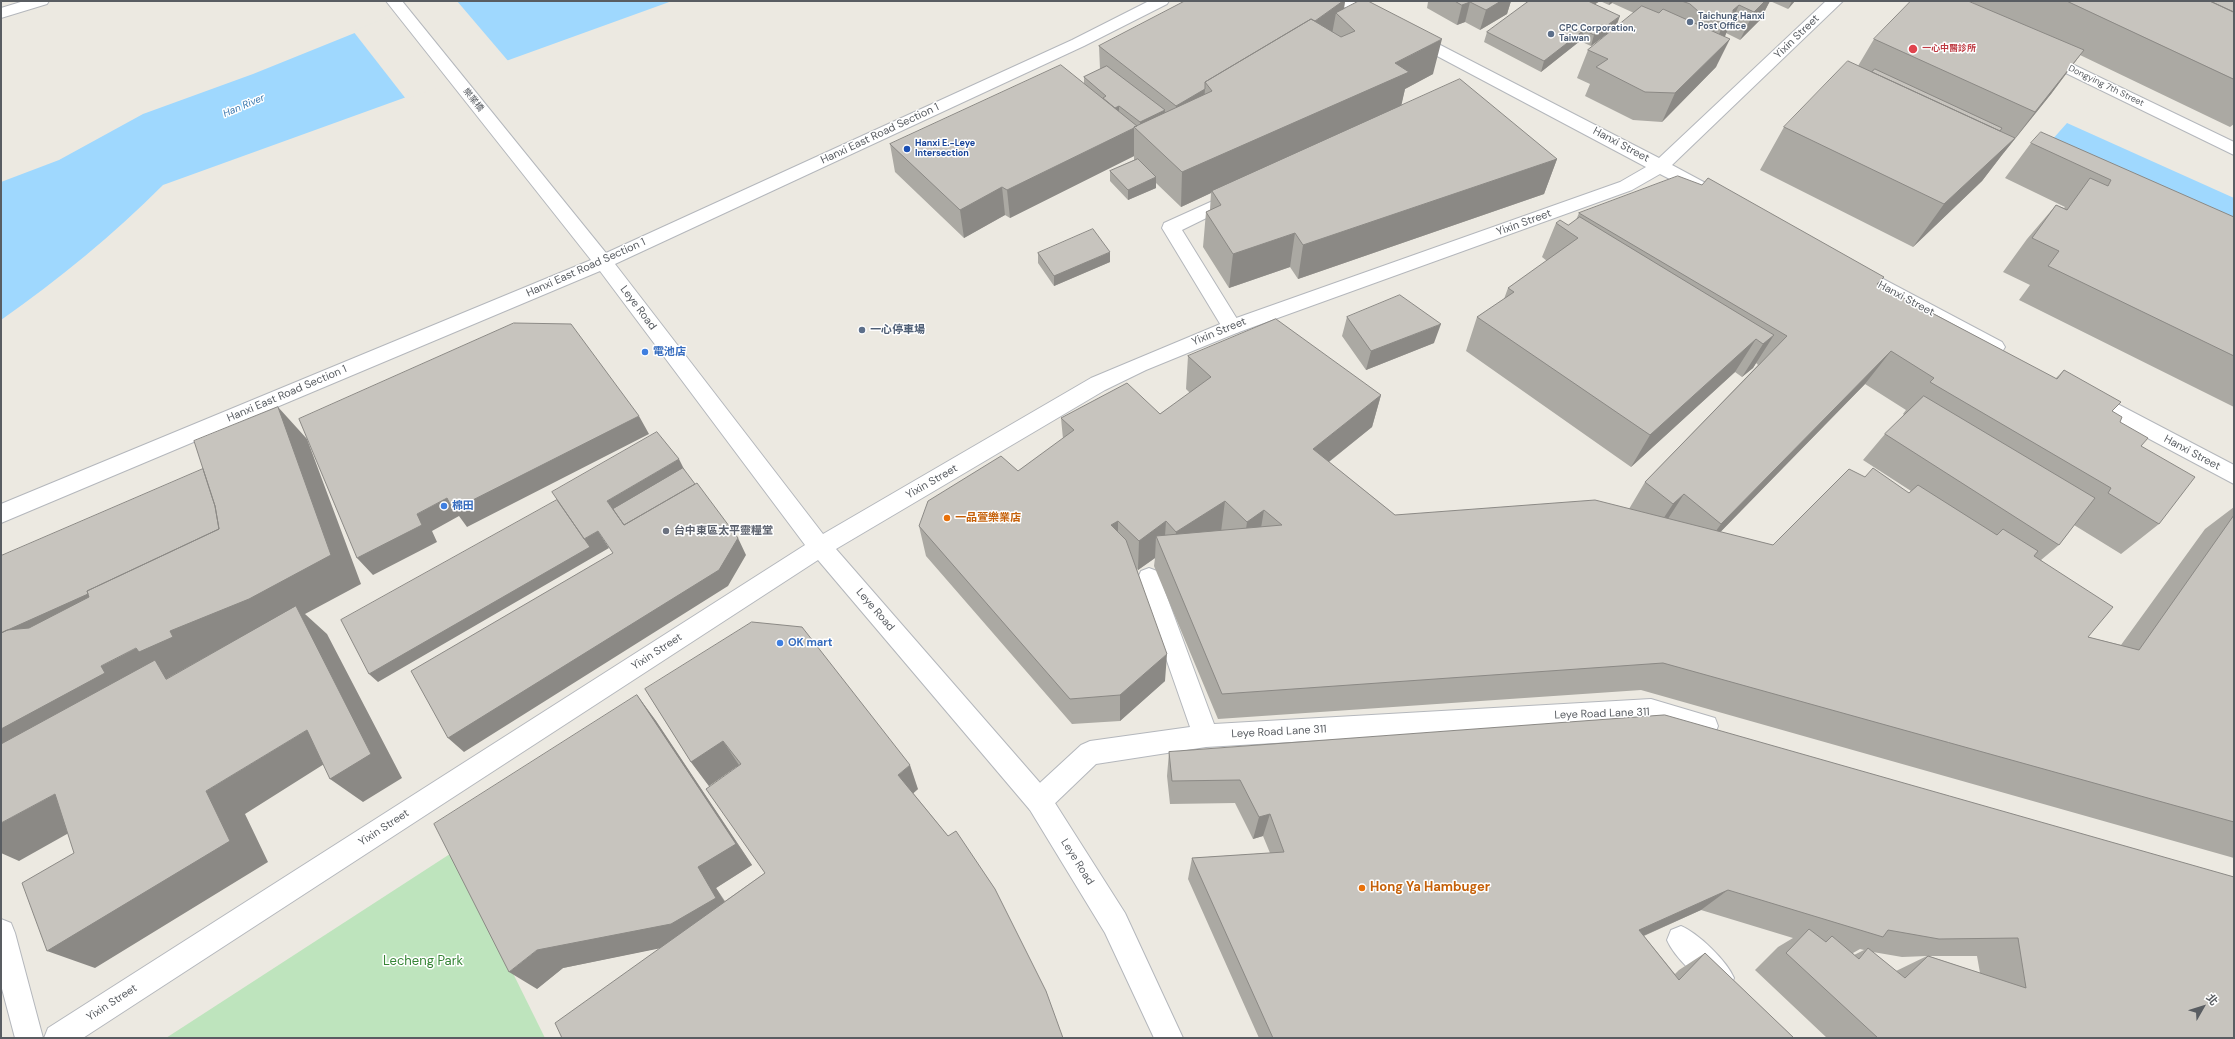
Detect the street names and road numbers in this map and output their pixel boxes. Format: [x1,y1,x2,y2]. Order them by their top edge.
street label: Yixin Street [1772,12,1822,62]
street label: Dongying 7th Street [2066,63,2146,109]
street label: 樂業橋 [460,86,486,114]
street label: Hanxi East Road Section 1 [819,101,941,167]
street label: Hanxi Street [1591,125,1651,165]
street label: Yixin Street [1495,207,1553,239]
street label: Hanxi East Road Section 1 [524,236,648,300]
street label: Hanxi Street [1876,279,1936,319]
street label: Leye Road [617,283,659,333]
street label: Yixin Street [1190,315,1248,349]
street label: Hanxi East Road Section 1 [225,363,349,425]
street label: Hanxi Street [2162,433,2222,473]
street label: Yixin Street [904,462,960,502]
street label: Leye Road [853,586,897,634]
street label: Yixin Street [629,631,685,673]
street label: Leye Road Lane 311 [1554,706,1650,722]
street label: Leye Road Lane 311 [1231,723,1327,741]
street label: Yixin Street [356,807,412,849]
street label: Leye Road [1058,836,1096,888]
street label: Yixin Street [84,982,140,1024]

